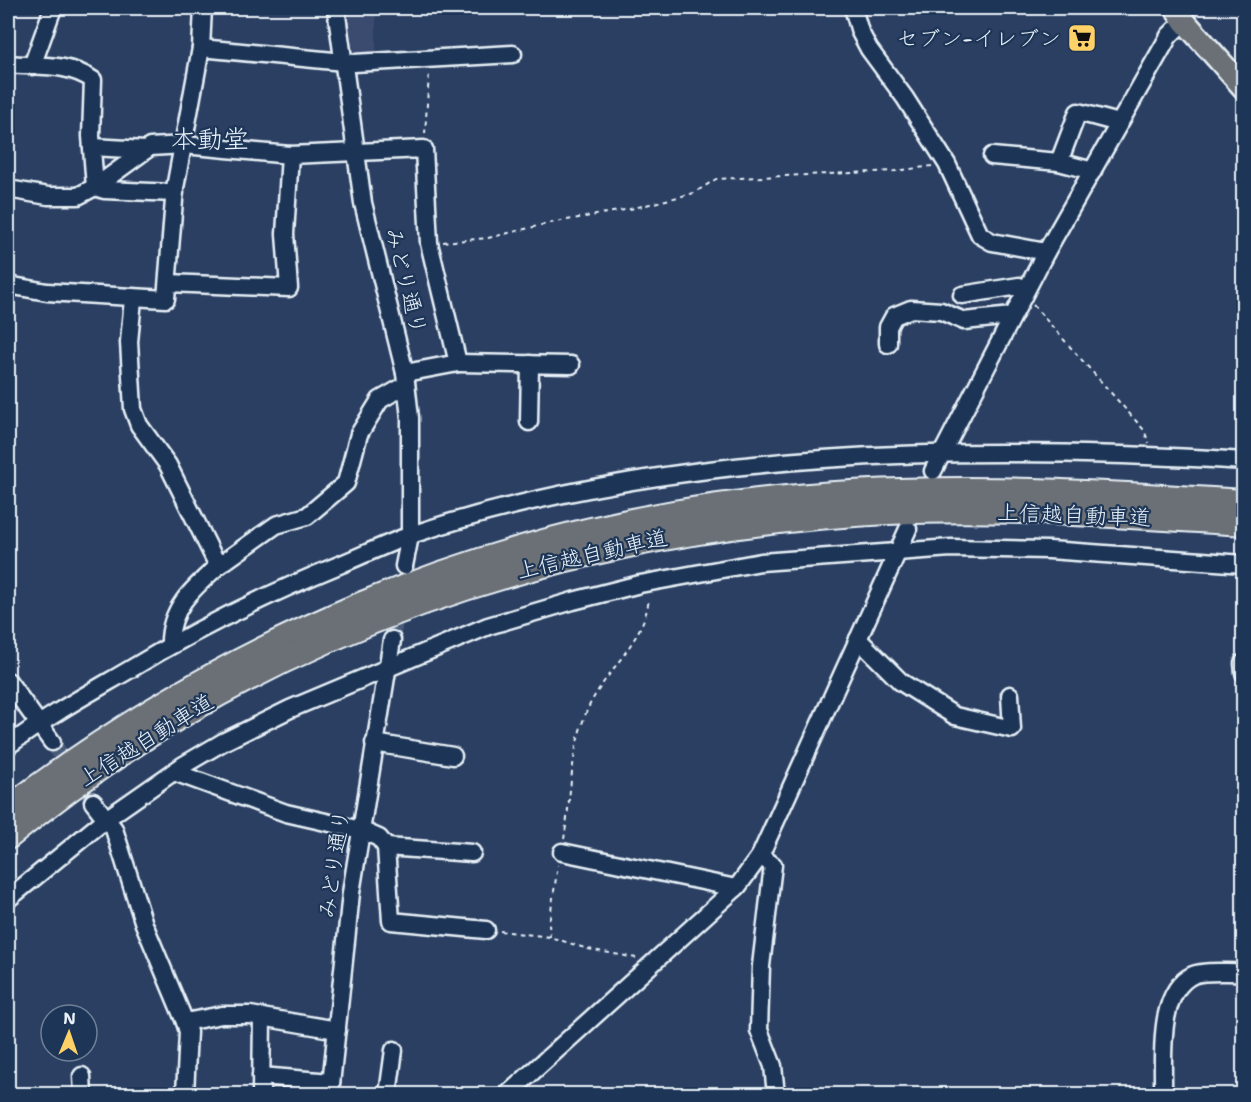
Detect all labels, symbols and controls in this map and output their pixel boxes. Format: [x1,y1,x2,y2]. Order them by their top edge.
supermarket icon: セブン-イレブン [1066,22,1098,54]
place label: セブン-イレブン [896,24,1061,53]
district label: 本動堂 [171,121,249,156]
street label: みどり通り [379,224,433,338]
street label: 上信越自動車道 [997,498,1151,532]
street label: 上信越自動車道 [514,523,670,585]
street label: 上信越自動車道 [73,687,219,793]
street label: みどり通り [312,808,356,920]
north arrow [39,1003,99,1063]
text: N [63,1008,76,1029]

